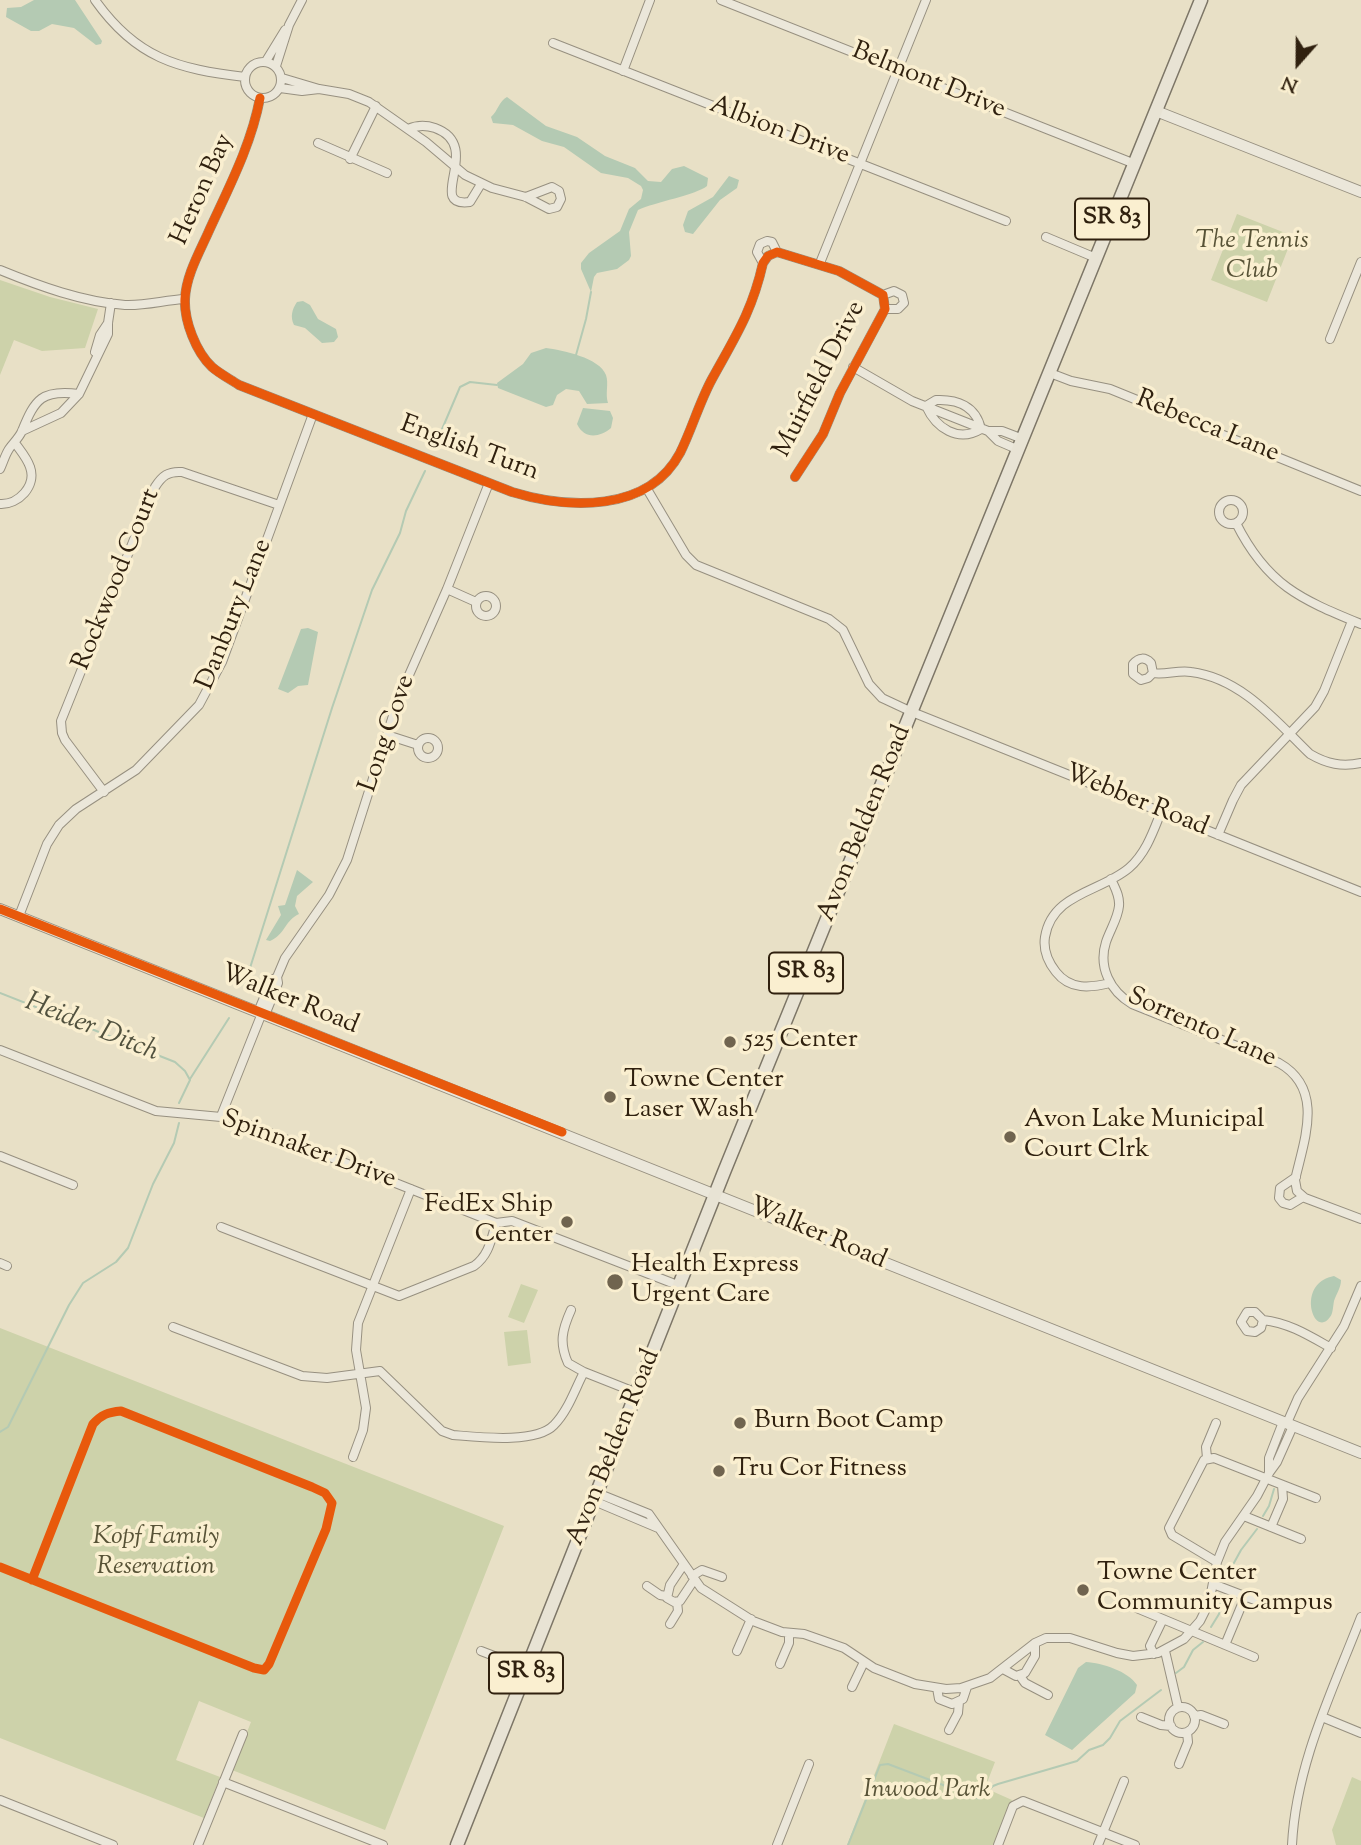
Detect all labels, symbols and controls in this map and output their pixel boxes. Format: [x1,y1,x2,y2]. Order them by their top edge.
north arrow [1263,28,1333,98]
street label: Belmont Drive [847,37,1009,127]
text: N [1278,68,1302,98]
street label: Albion Drive [704,91,854,173]
street label: Heron Bay [166,130,242,250]
road number: SR 83 [1075,198,1149,240]
park label: The Tennis Club [1195,227,1309,288]
street label: Muirfield Drive [768,297,874,463]
street label: Rebecca Lane [1131,385,1283,471]
street label: English Turn [395,411,543,489]
street label: Rockwood Court [67,485,169,675]
street label: Danbury Lane [192,535,280,695]
street label: Long Cove [354,671,424,797]
street label: Avon Belden Road [812,721,920,927]
street label: Webber Road [1060,759,1212,845]
road number: SR 83 [769,953,843,993]
street label: Walker Road [215,959,363,1043]
street label: Sorrento Lane [1122,982,1280,1076]
water label: Heider Ditch [19,987,163,1071]
place label: 525 Center [744,1026,858,1058]
marker: 525 Center [722,1034,738,1050]
place label: Towne Center Laser Wash [624,1066,784,1128]
marker: Towne Center Laser Wash [602,1089,618,1105]
street label: Spinnaker Drive [216,1105,400,1197]
place label: Avon Lake Municipal Court Clrk [1024,1106,1264,1168]
marker: Avon Lake Municipal Court Clrk [1002,1129,1018,1145]
place label: FedEx Ship Center [424,1191,553,1252]
street label: Walker Road [744,1192,890,1278]
marker: FedEx Ship Center [559,1214,575,1230]
place label: Health Express Urgent Care [631,1251,799,1312]
marker: Health Express Urgent Care [605,1272,625,1292]
street label: Avon Belden Road [561,1345,669,1551]
place label: Burn Boot Camp [754,1407,943,1439]
marker: Burn Boot Camp [732,1415,748,1431]
place label: Tru Cor Fitness [733,1455,907,1487]
marker: Tru Cor Fitness [711,1463,727,1479]
park label: Kopf Family Reservation [93,1523,219,1584]
place label: Towne Center Community Campus [1097,1559,1333,1620]
marker: Towne Center Community Campus [1075,1582,1091,1598]
road number: SR 83 [489,1652,563,1694]
park label: Inwood Park [864,1776,990,1808]

